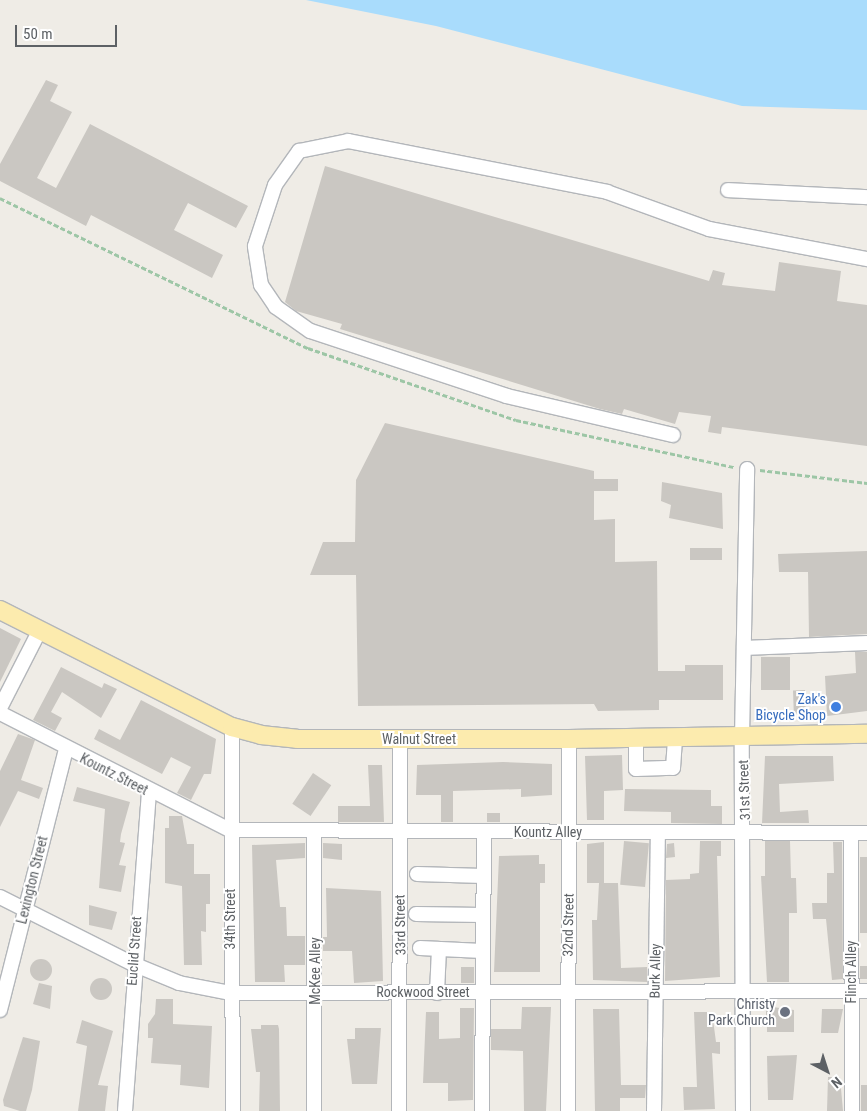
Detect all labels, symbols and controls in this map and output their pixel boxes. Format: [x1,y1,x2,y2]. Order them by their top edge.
scale bar [18,15,120,47]
text: 50 m [23,25,53,43]
place label: Zak's Bicycle Shop [756,691,826,724]
marker: Zak's Bicycle Shop [830,701,842,713]
street label: Walnut Street [382,731,456,747]
street label: Kountz Street [77,750,151,798]
street label: 31st Street [735,760,753,820]
street label: Kountz Alley [514,824,582,840]
street label: Lexington Street [13,834,51,926]
street label: 34th Street [222,889,238,949]
street label: 32nd Street [559,893,577,957]
street label: 33rd Street [391,894,409,956]
street label: Euclid Street [123,916,145,986]
street label: McKee Alley [307,937,323,1005]
street label: Flinch Alley [843,940,859,1004]
street label: Burk Alley [646,943,664,999]
street label: Rockwood Street [376,984,470,1000]
place label: Christy Park Church [708,996,775,1028]
marker: Christy Park Church [779,1006,791,1018]
north arrow [802,1046,852,1096]
text: N [828,1074,845,1091]

